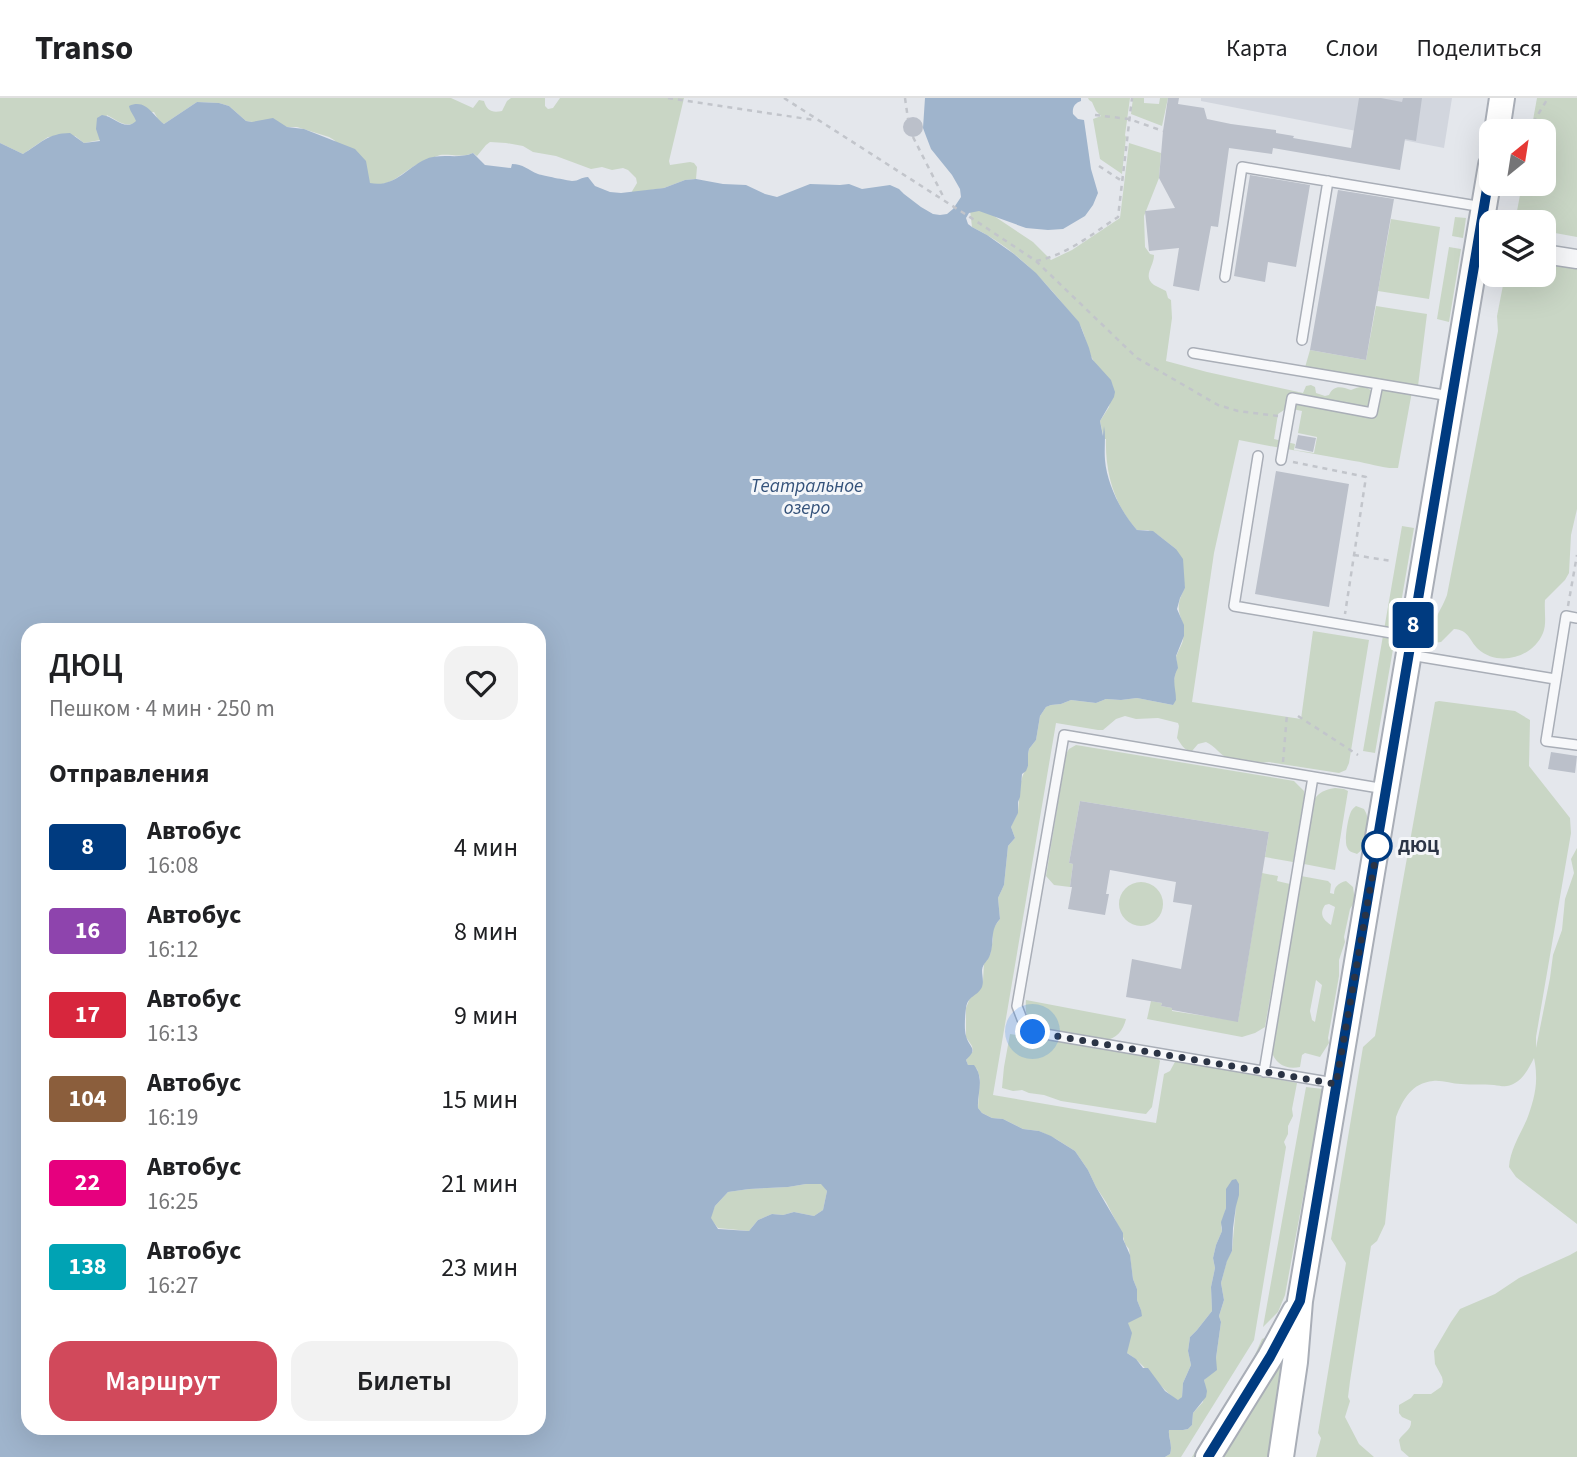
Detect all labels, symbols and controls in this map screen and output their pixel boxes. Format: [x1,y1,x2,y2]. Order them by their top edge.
text: Transo [35,25,133,72]
text: Карта [1226,31,1288,66]
text: Слои [1326,31,1379,66]
text: Поделиться [1417,31,1542,66]
north arrow [1479,119,1556,196]
map controls [1479,119,1556,287]
button: layers [1479,210,1556,287]
water label: Театральное озеро [751,473,863,522]
line badge: 8 [1390,602,1436,648]
text: 8 [1407,607,1419,642]
text: ДЮЦ [49,642,123,689]
button: heart [444,646,518,720]
text: Пешком · 4 мин · 250 m [49,692,275,725]
text: Отправления [49,755,209,792]
text: Автобус [147,812,241,849]
text: 8 [81,829,94,864]
text: 4 мин [454,829,518,866]
marker: ДЮЦ [1362,831,1392,861]
place label: ДЮЦ [1398,834,1439,859]
text: 16:08 [147,849,198,882]
text: Автобус [147,896,241,933]
text: 16 [75,913,100,948]
text: 8 мин [454,913,518,950]
text: 16:12 [147,933,198,966]
text: Автобус [147,980,241,1017]
text: 17 [75,997,100,1032]
text: 9 мин [454,997,518,1034]
your location [1015,1014,1050,1049]
text: 16:13 [147,1017,198,1050]
text: Автобус [147,1064,241,1101]
text: 104 [68,1081,107,1116]
text: 15 мин [441,1081,518,1118]
text: 16:19 [147,1101,198,1134]
text: Автобус [147,1148,241,1185]
text: 22 [75,1165,100,1200]
text: 21 мин [441,1165,518,1202]
text: 16:25 [147,1185,198,1218]
text: Автобус [147,1232,241,1269]
text: 138 [68,1249,107,1284]
text: 23 мин [441,1249,518,1286]
text: 16:27 [147,1269,198,1302]
button: Маршрут [49,1341,277,1421]
button: Билеты [291,1341,518,1421]

